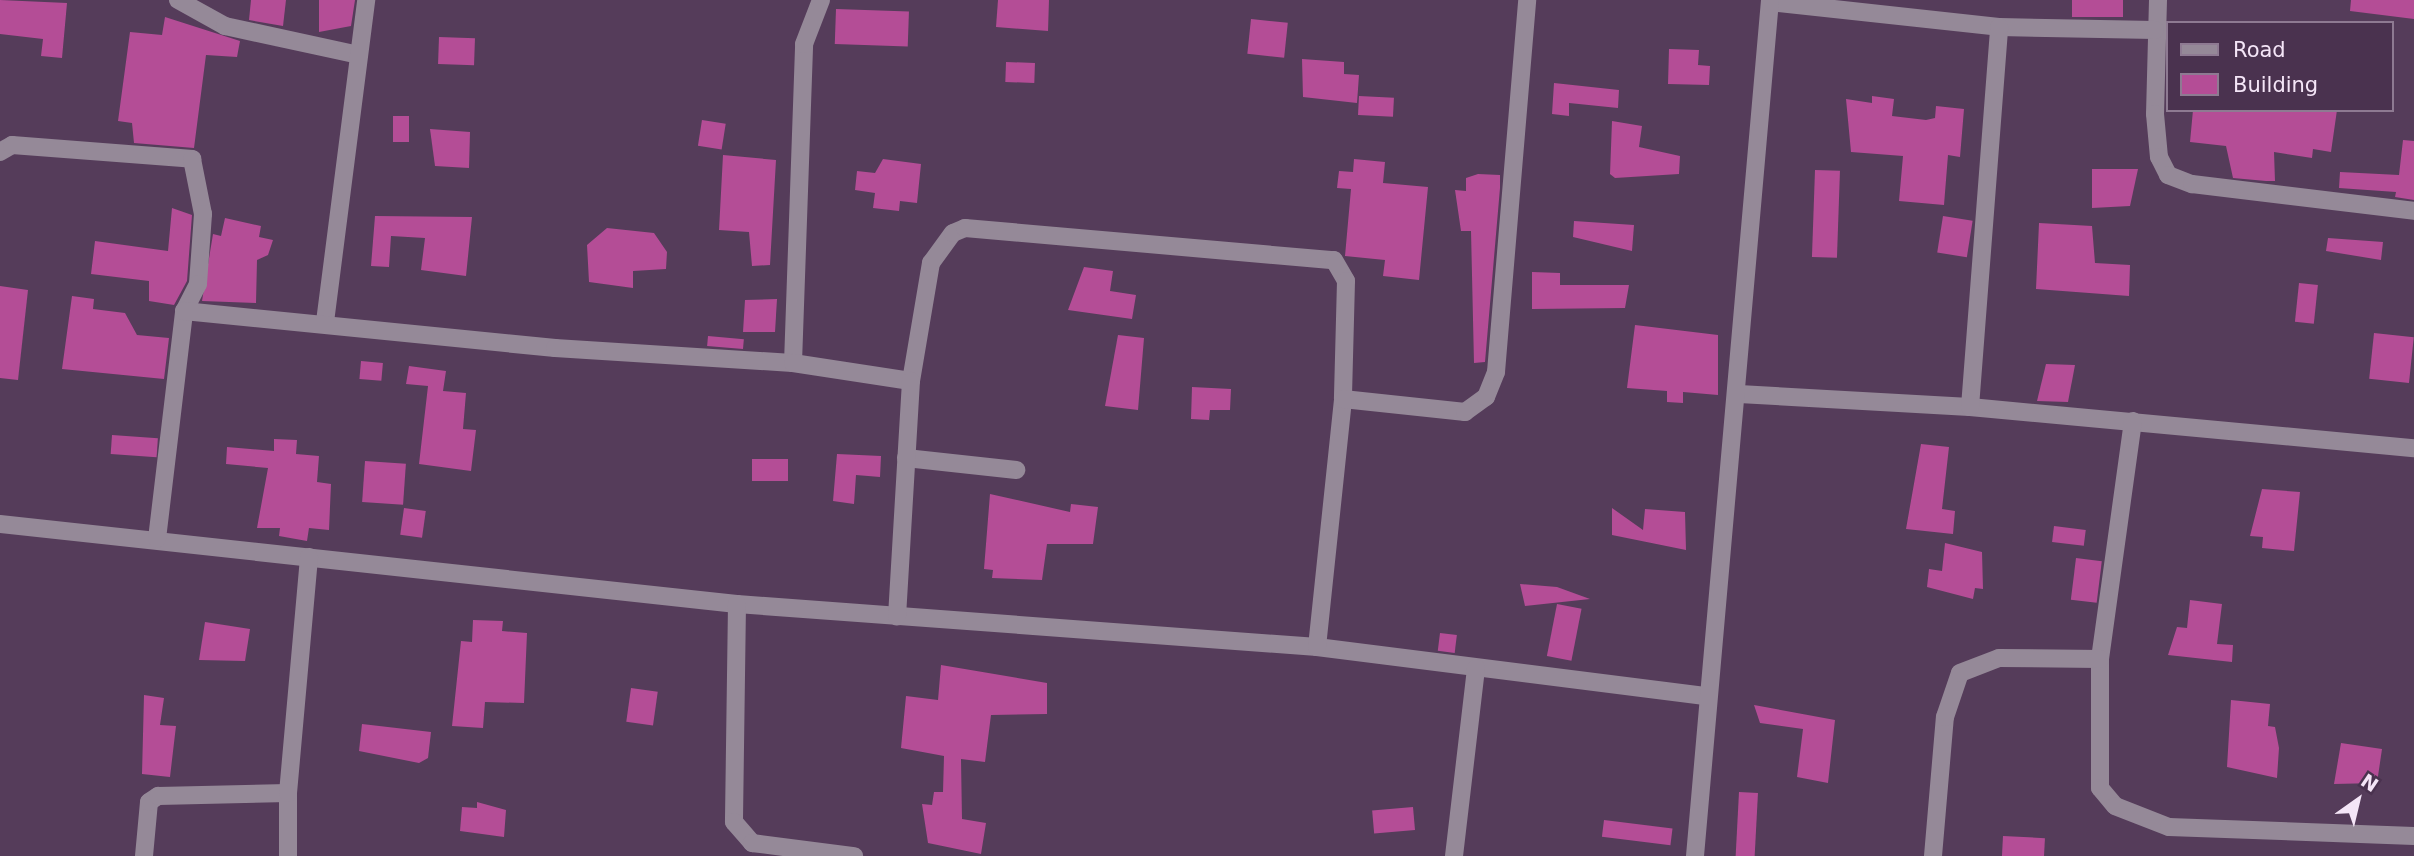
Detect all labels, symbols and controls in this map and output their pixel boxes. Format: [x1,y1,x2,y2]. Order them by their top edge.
legend [2166,21,2393,112]
text: Road [2233,38,2286,62]
text: Building [2233,73,2318,97]
north arrow [2323,765,2393,835]
text: N [2357,769,2382,796]

